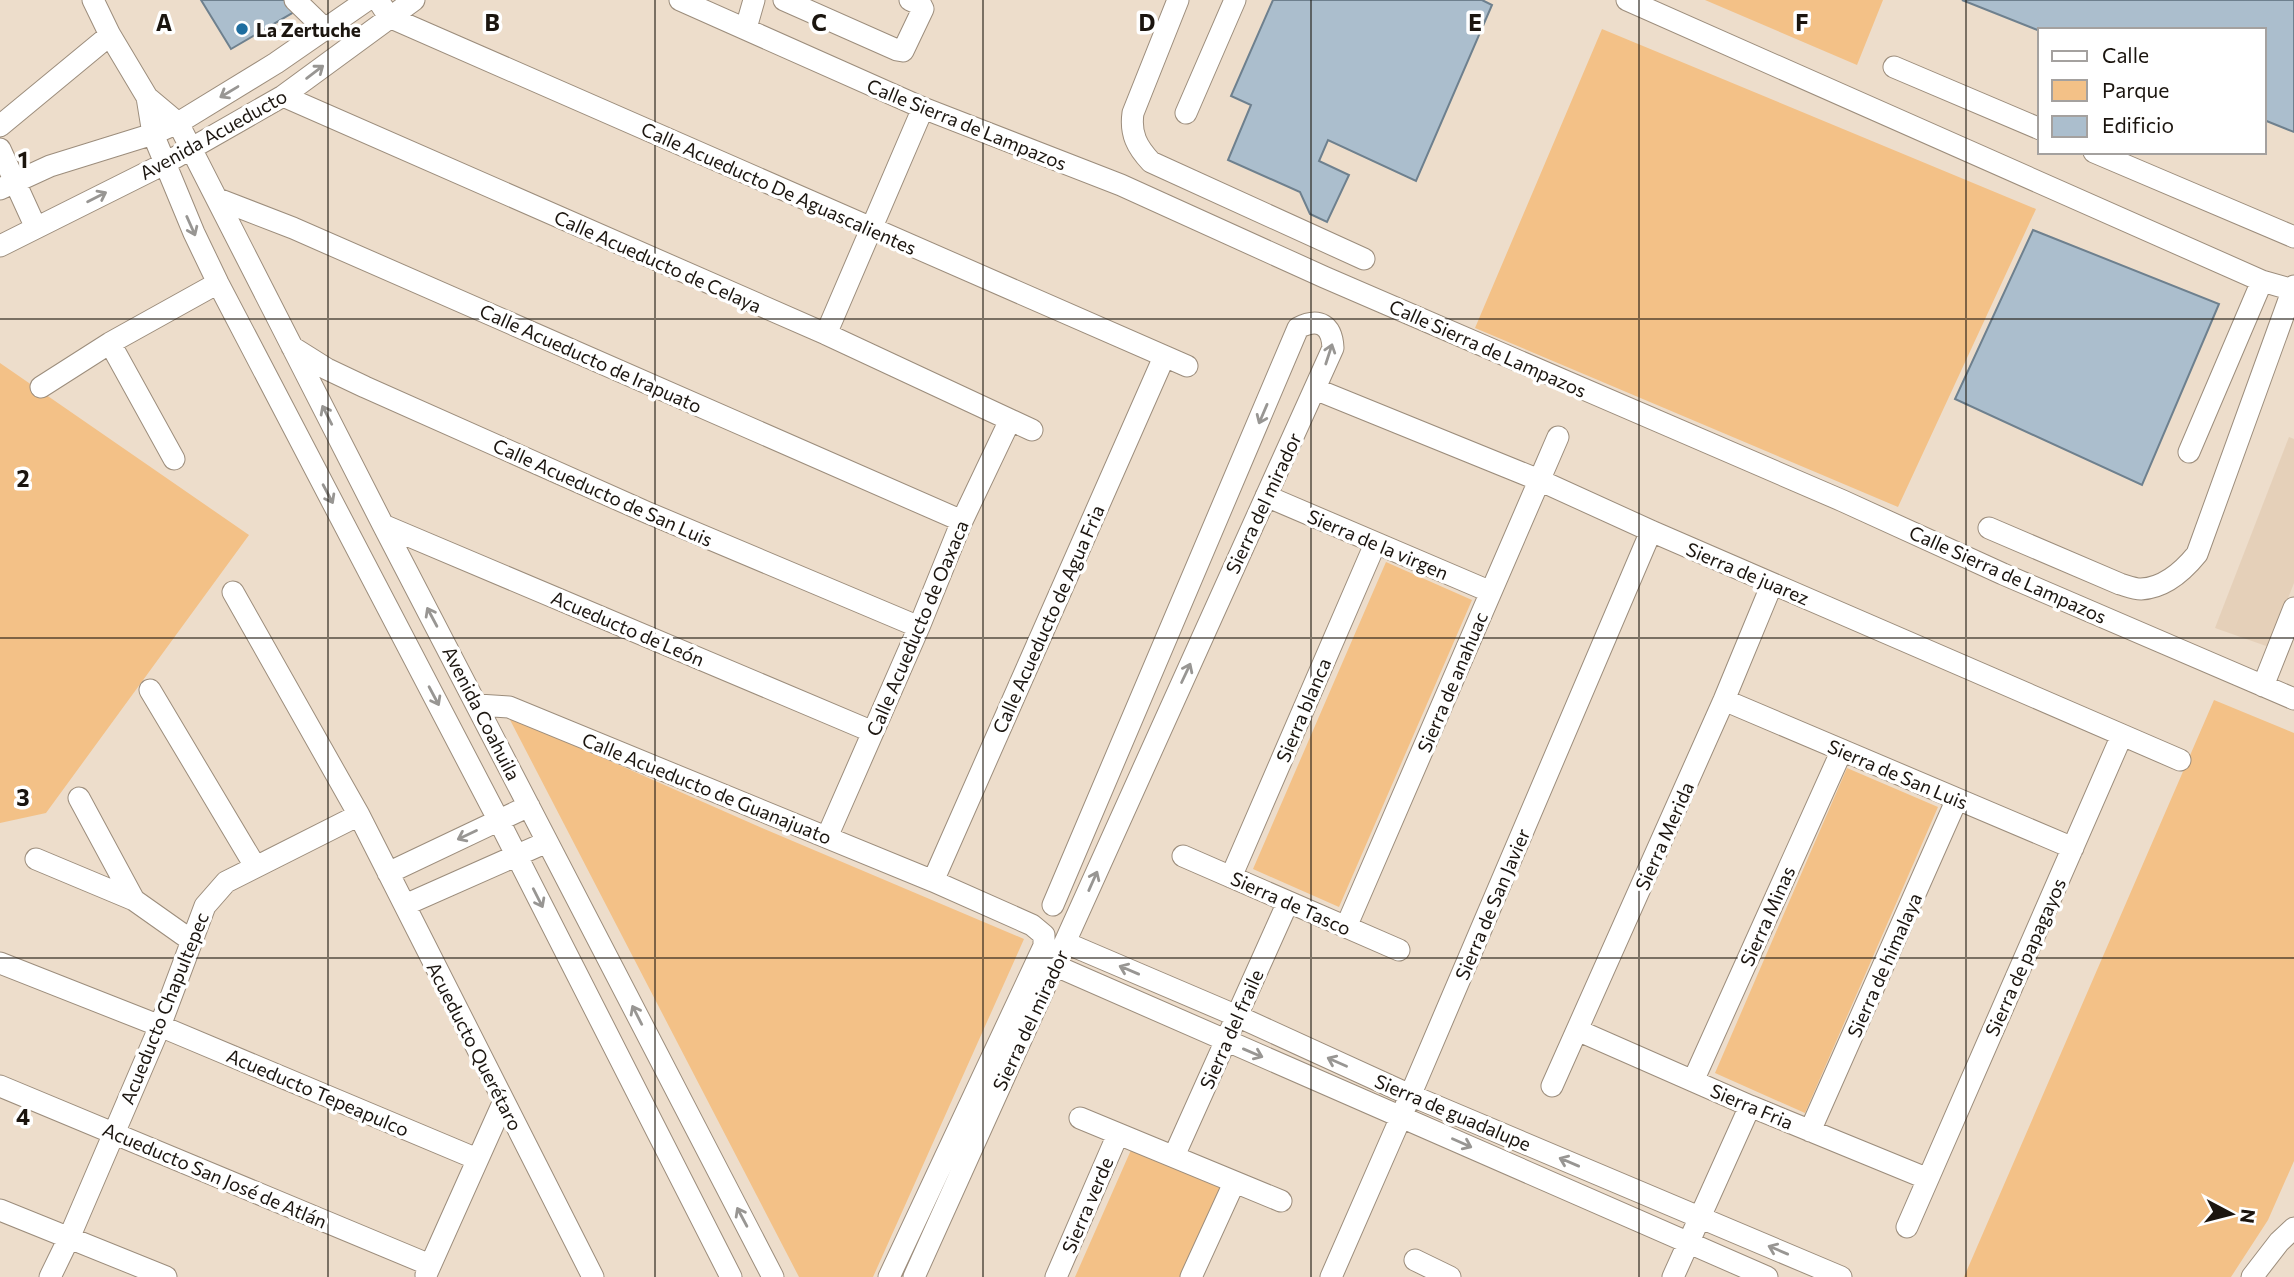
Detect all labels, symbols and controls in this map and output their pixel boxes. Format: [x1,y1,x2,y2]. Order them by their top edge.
text: A [156,8,173,36]
text: B [484,8,500,36]
text: C [811,8,827,36]
text: D [1139,8,1156,36]
text: E [1468,8,1482,36]
text: F [1795,8,1809,36]
place label: La Zertuche [256,18,361,41]
marker: La Zertuche [234,21,250,37]
legend [2038,28,2266,154]
text: Calle [2102,42,2149,67]
one-way arrow [305,65,324,80]
street label: Calle Sierra de Lampazos [864,73,1070,175]
text: Parque [2102,77,2169,102]
street label: Avenida Acueducto [135,84,291,184]
one-way arrow [219,86,239,100]
text: Edificio [2102,112,2174,137]
street label: Calle Acueducto De Aguascalientes [638,117,920,259]
text: 1 [18,145,28,173]
one-way arrow [86,190,107,204]
street label: Calle Acueducto de Celaya [551,205,765,317]
one-way arrow [185,215,198,236]
street label: Calle Sierra de Lampazos [1386,294,1590,402]
street label: Calle Acueducto de Irapuato [476,299,706,417]
one-way arrow [1324,343,1337,365]
one-way arrow [1256,403,1269,424]
one-way arrow [319,405,333,426]
street label: Sierra del mirador [1220,429,1306,577]
street label: Calle Acueducto de San Luis [490,433,716,551]
text: 2 [16,464,30,492]
one-way arrow [322,483,336,504]
street label: Calle Acueducto de Agua Fria [987,501,1109,737]
street label: Sierra de la virgen [1304,504,1452,584]
street label: Calle Acueducto de Oaxaca [861,517,973,739]
street label: Calle Sierra de Lampazos [1906,520,2110,628]
street label: Sierra de juarez [1683,537,1813,609]
street label: Acueducto de León [548,585,708,671]
one-way arrow [424,607,438,627]
street label: Sierra de anahuac [1412,608,1492,756]
street label: Avenida Coahuila [438,642,526,784]
street label: Sierra blanca [1271,654,1335,766]
one-way arrow [1179,663,1193,684]
one-way arrow [427,685,441,706]
street label: Calle Acueducto de Guanajuato [579,727,835,849]
street label: Sierra de San Luis [1825,734,1971,814]
street label: Sierra Merida [1630,778,1698,894]
text: 3 [16,783,30,811]
street label: Sierra de San Javier [1450,824,1534,983]
one-way arrow [457,829,478,843]
street label: Sierra Minas [1735,862,1799,970]
street label: Sierra de Tasco [1227,866,1355,940]
one-way arrow [1087,871,1100,892]
street label: Sierra de papagayos [1980,874,2070,1040]
one-way arrow [532,887,546,908]
street label: Sierra de himalaya [1842,889,1926,1041]
street label: Acueducto Chapultepec [115,909,213,1107]
street label: Sierra del mirador [987,946,1073,1094]
street label: Acueducto Querétaro [423,958,527,1134]
one-way arrow [1119,963,1140,976]
street label: Sierra del fraile [1194,966,1268,1092]
one-way arrow [629,1005,643,1026]
street label: Acueducto Tepeapulco [223,1043,413,1141]
one-way arrow [1242,1047,1263,1060]
one-way arrow [1327,1055,1349,1068]
street label: Sierra de guadalupe [1371,1069,1535,1155]
street label: Sierra Fria [1707,1078,1797,1134]
text: 4 [16,1102,30,1130]
street label: Acueducto San José de Atlán [99,1117,331,1233]
one-way arrow [1450,1138,1472,1151]
street label: Sierra verde [1056,1153,1118,1257]
one-way arrow [1558,1154,1580,1167]
north arrow [2196,1179,2266,1249]
one-way arrow [735,1207,749,1227]
text: N [2236,1208,2261,1225]
one-way arrow [1768,1243,1789,1256]

